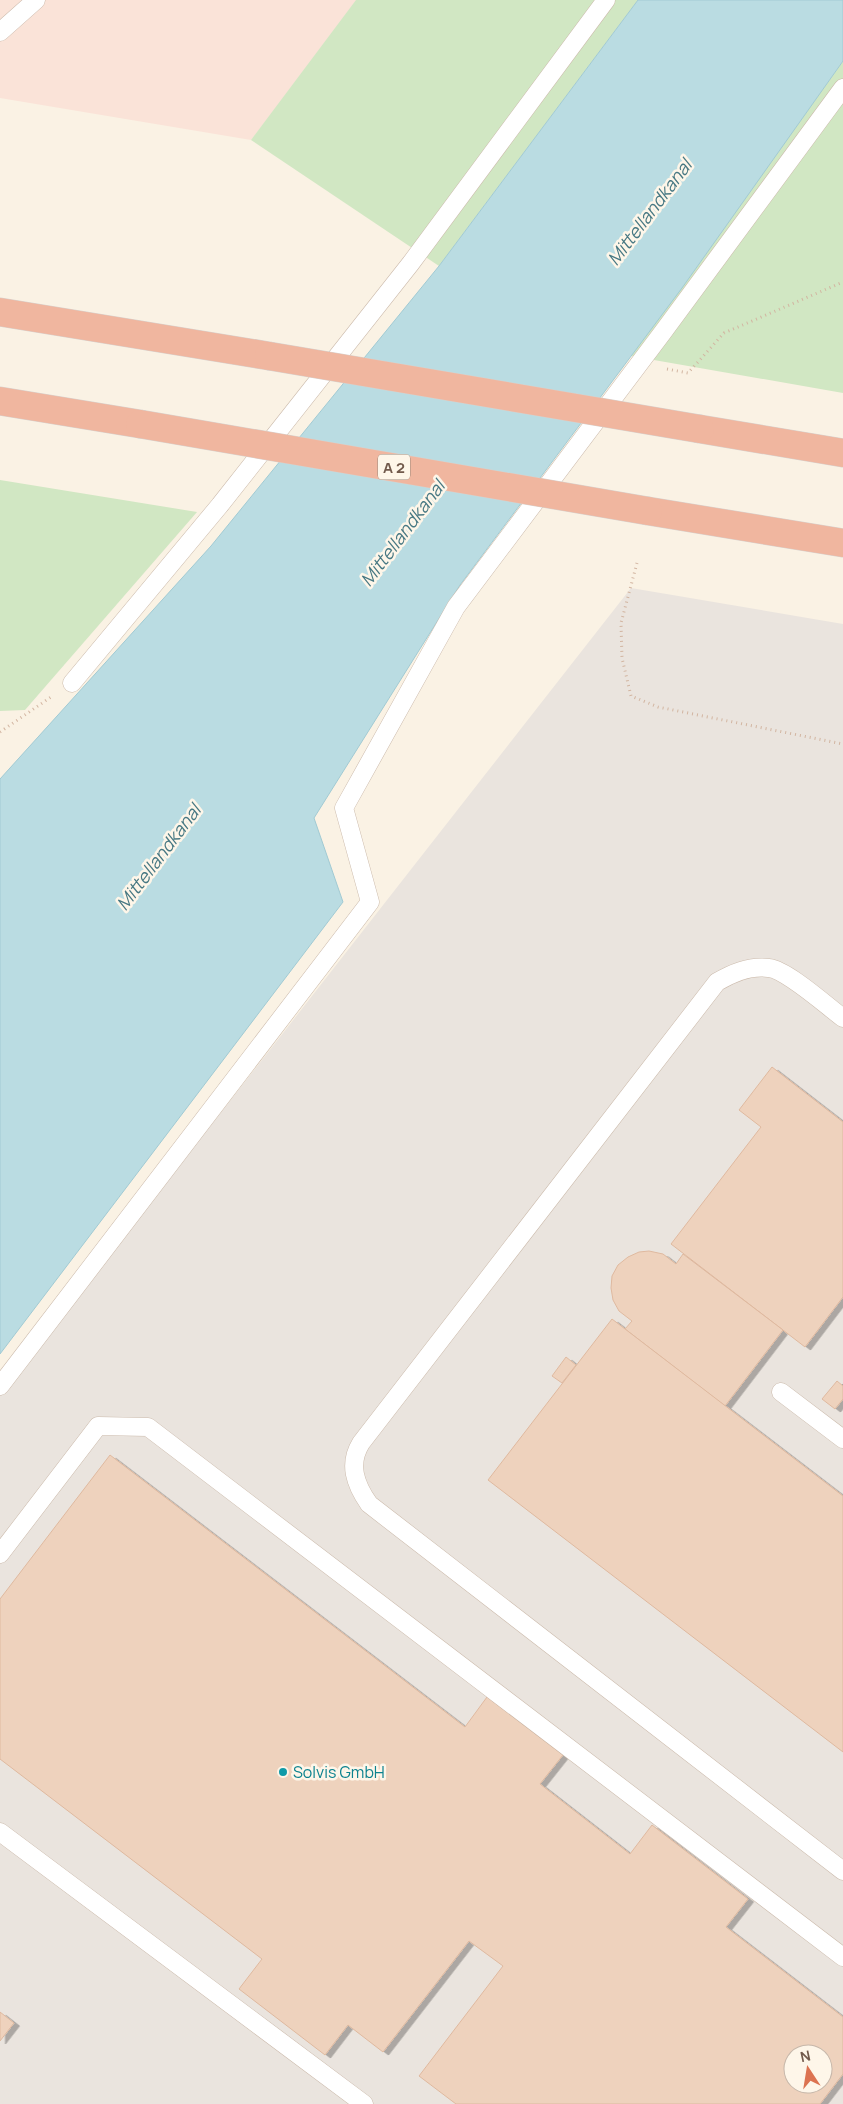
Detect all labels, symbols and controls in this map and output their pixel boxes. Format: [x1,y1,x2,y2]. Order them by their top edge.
water label: Mittellandkanal [601,152,698,270]
road number: A 2 [378,454,410,480]
water label: Mittellandkanal [354,473,451,591]
water label: Mittellandkanal [110,797,207,915]
place label: Solvis GmbH [293,1761,385,1783]
marker: Solvis GmbH [277,1766,289,1778]
north arrow [783,2044,833,2094]
text: N [798,2045,812,2066]

